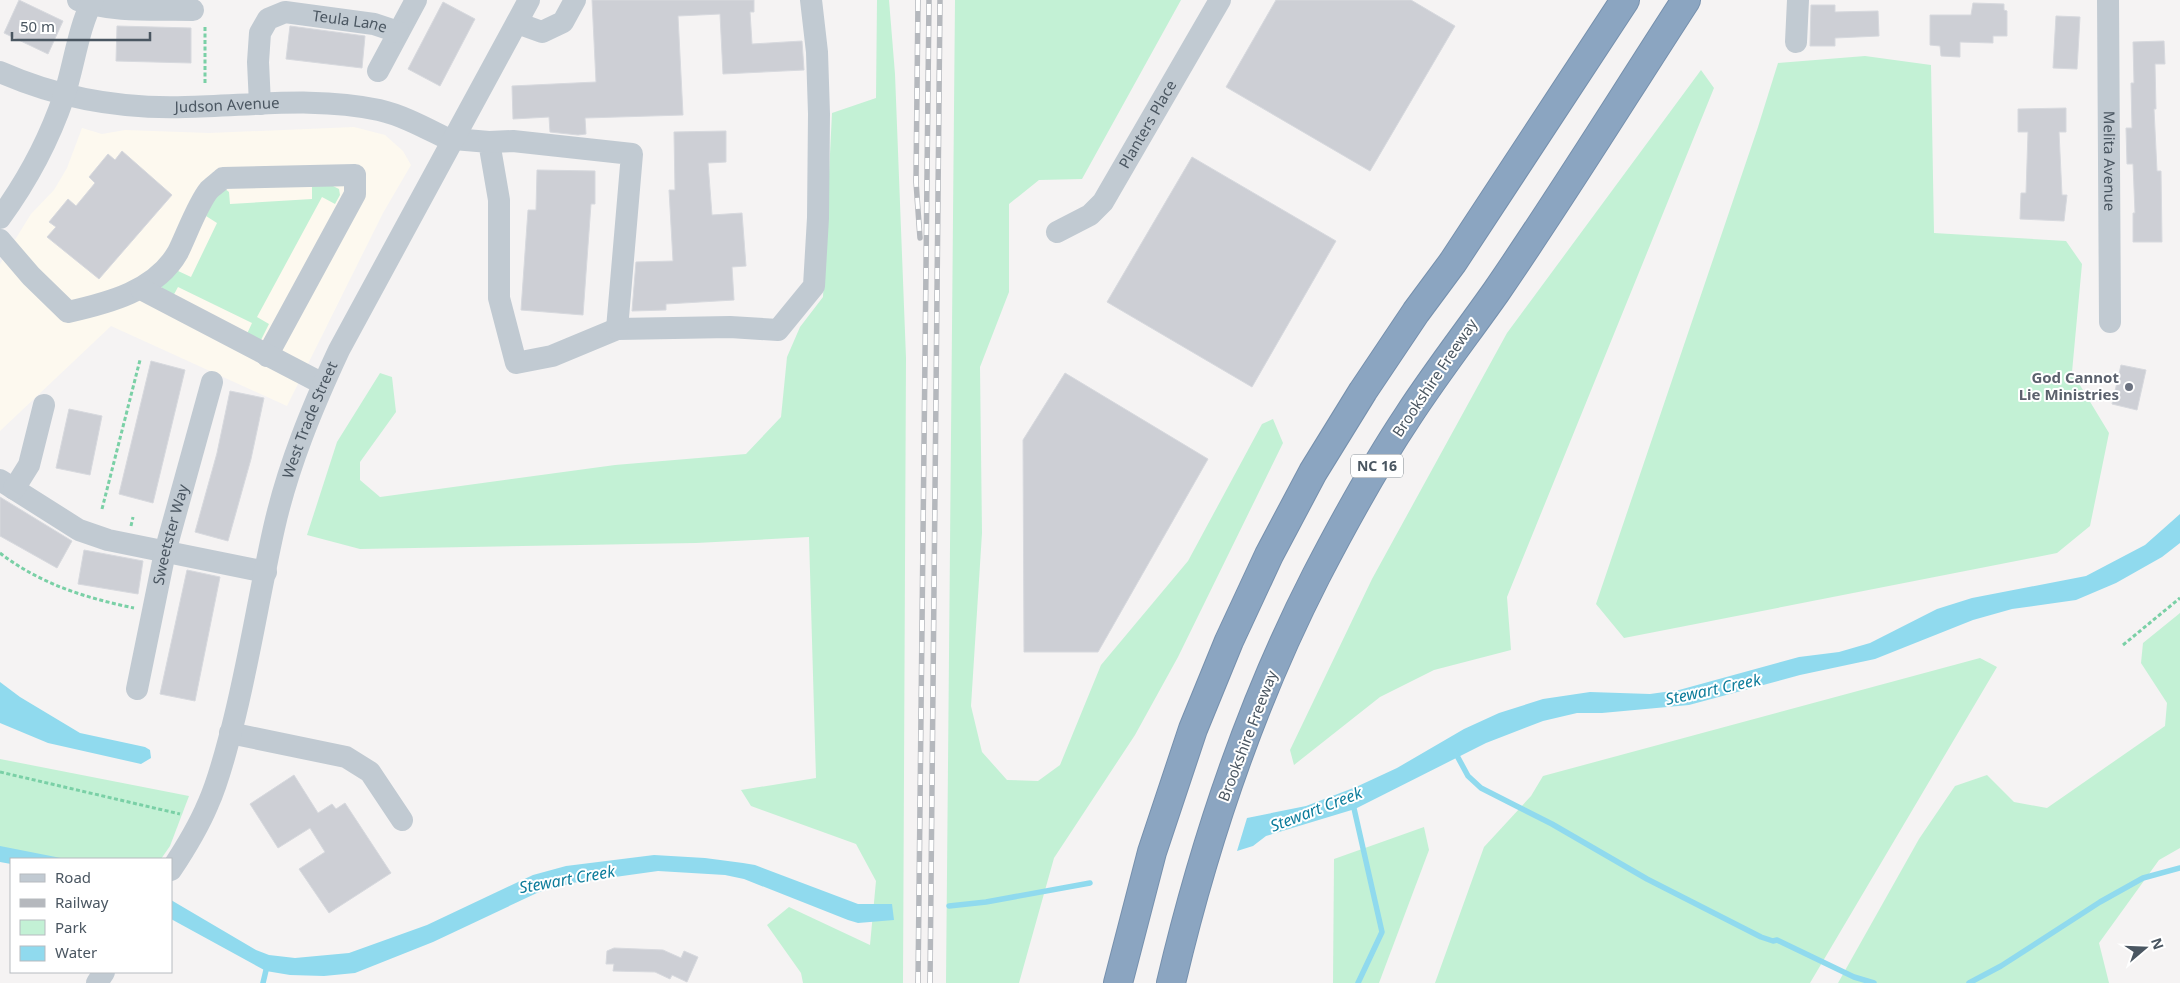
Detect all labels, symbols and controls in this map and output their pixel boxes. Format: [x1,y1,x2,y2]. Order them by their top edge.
street label: Teula Lane [311,5,390,37]
scale bar [12,10,150,42]
text: 50 m [20,16,55,36]
street label: Planters Place [1114,76,1180,172]
street label: Judson Avenue [173,92,280,116]
street label: Melita Avenue [2100,111,2120,211]
street label: Brookshire Freeway [1387,314,1481,440]
street label: West Trade Street [277,357,342,481]
place label: God Cannot Lie Ministries [2019,367,2119,404]
marker: God Cannot Lie Ministries [2123,381,2135,393]
road number: NC 16 [1351,454,1403,478]
street label: Sweetster Way [148,481,192,587]
street label: Brookshire Freeway [1213,667,1281,804]
water label: Stewart Creek [1663,668,1764,710]
water label: Stewart Creek [1267,781,1366,837]
legend [10,858,172,973]
water label: Stewart Creek [517,860,618,898]
text: Road [55,867,91,887]
text: Railway [55,892,109,912]
text: Park [55,917,87,937]
north arrow [2120,923,2170,973]
text: N [2147,935,2169,952]
text: Water [55,942,97,962]

